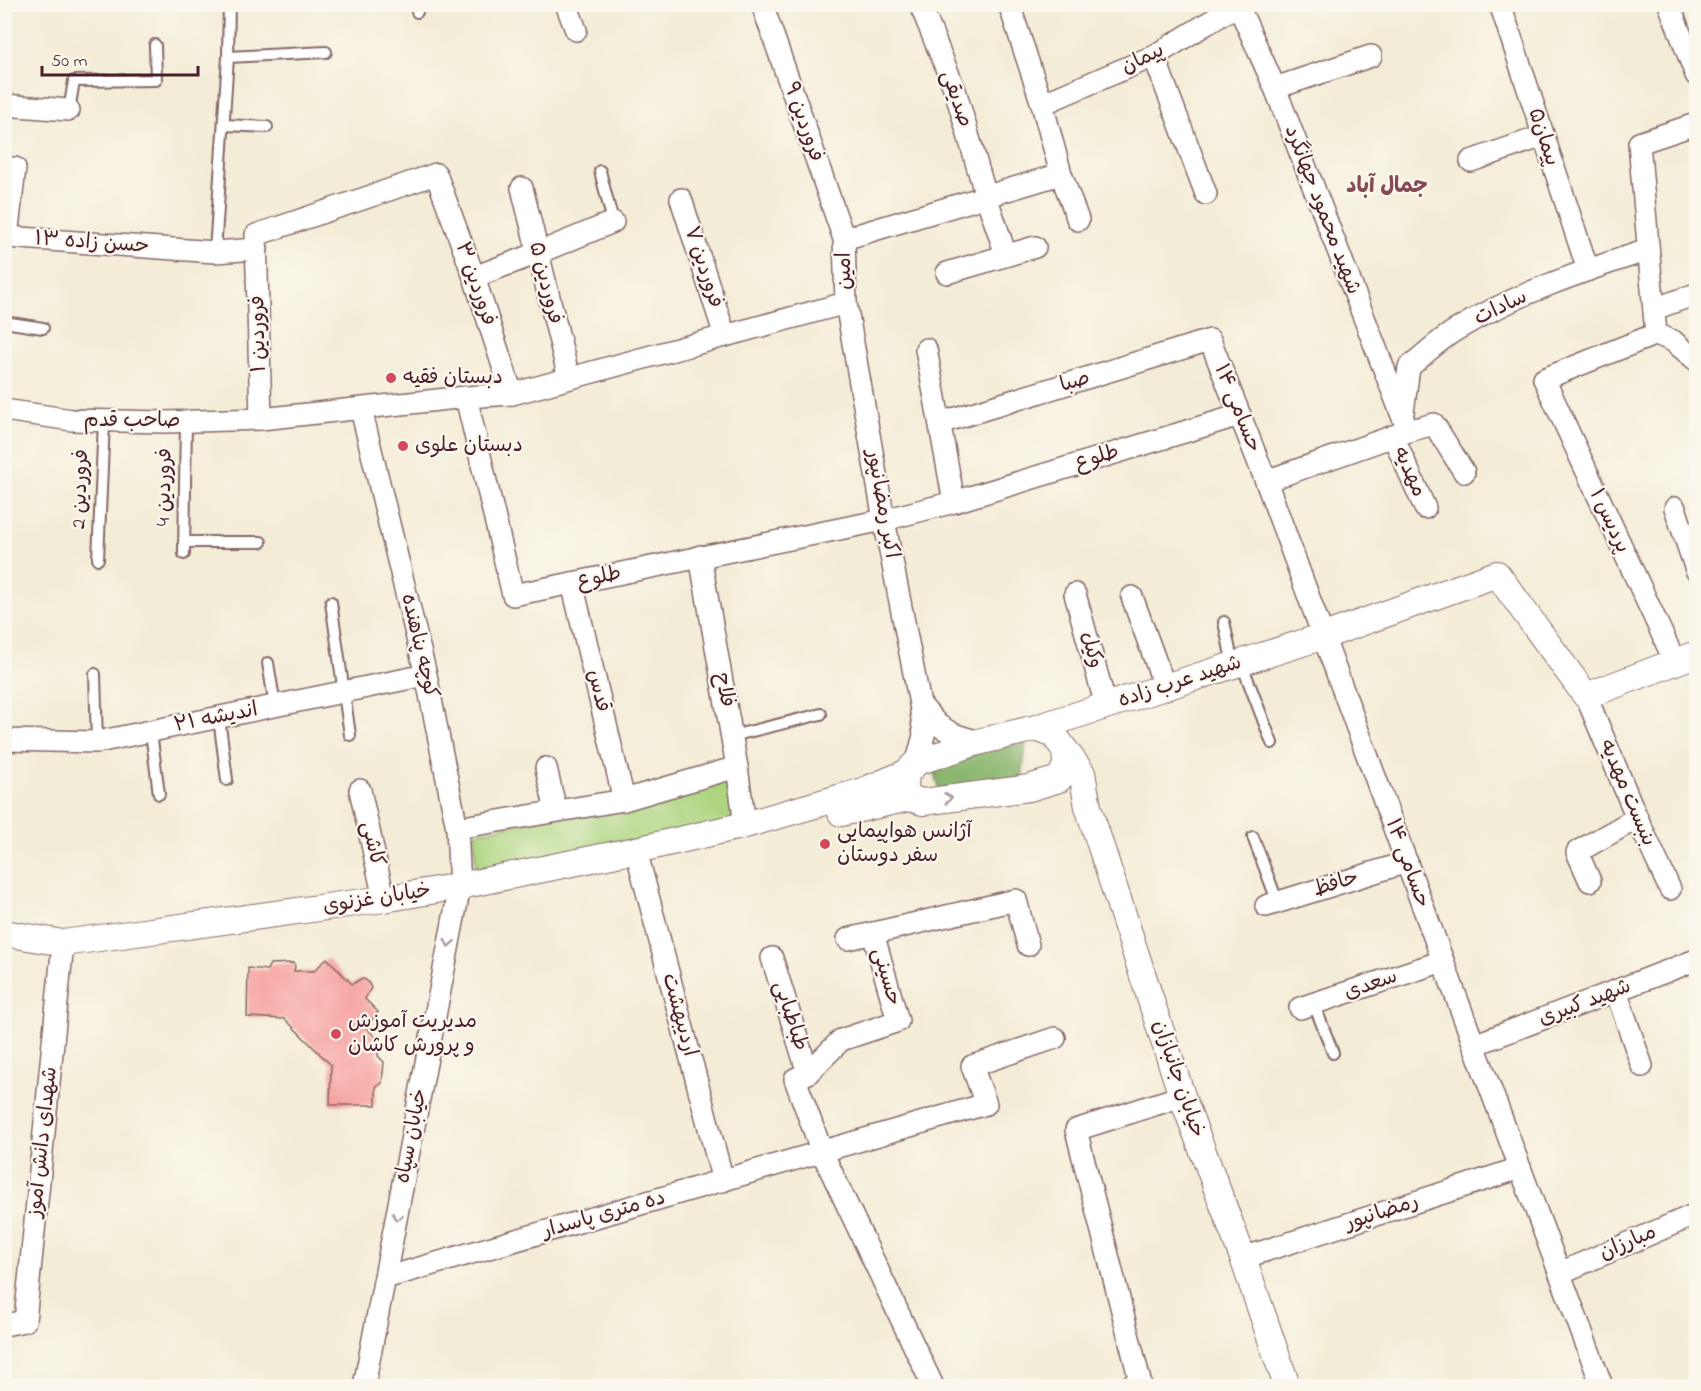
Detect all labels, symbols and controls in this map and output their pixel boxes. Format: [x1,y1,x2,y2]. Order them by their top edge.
street label: پیمان [1116,36,1170,82]
scale bar [42,39,198,77]
text: 50 m [51,49,88,75]
street label: صدیقی [932,66,980,132]
street label: فروردین ۹ [775,78,831,166]
street label: پیمان۵ [1520,104,1566,170]
street label: شهید محمود جهانگرد [1276,121,1368,299]
district label: جمال آباد [1346,171,1428,203]
street label: فروردین ۷ [676,222,730,312]
street label: حسن زاده ۱۳ [34,224,150,262]
street label: فروردین ۳ [447,238,503,330]
street label: فروردین ۵ [520,239,570,327]
street label: امین [830,252,860,290]
street label: سادات [1469,282,1533,334]
street label: فروردین ۱ [243,295,275,373]
street label: حسامی ۱۴ [1206,360,1268,456]
place label: دبستان فقیه [403,363,503,393]
street label: صبا [1056,363,1094,401]
marker: دبستان فقیه [384,371,398,385]
street label: صاحب قدم [83,406,181,436]
place label: دبستان علوی [415,431,523,461]
street label: طلوع [1071,437,1123,479]
marker: دبستان علوی [396,439,410,453]
street label: مهدیه [1385,442,1433,502]
street label: اکبر رمضانپور [857,445,906,561]
street label: فروردین 2 [65,448,97,530]
street label: فروردین 4 [149,448,181,526]
street label: پردیس ۱ [1581,484,1637,558]
street label: طلوع [574,559,624,597]
street label: کوچه پناهنده [392,591,446,701]
street label: وکیل [1072,628,1110,672]
street label: شهید عرب زاده [1114,648,1246,716]
street label: قدس [579,667,617,715]
street label: فلاح [706,670,742,710]
street label: اندیشه ۲۱ [171,695,261,741]
street label: بنبست مهدیه [1591,735,1663,851]
one-way arrow [943,793,952,805]
street label: حسامی ۱۴ [1377,814,1437,912]
place label: آژانس هواپیمایی سفر دوستان [837,817,972,871]
street label: کاشی [352,818,392,870]
marker: آژانس هواپیمایی سفر دوستان [818,837,832,851]
street label: حافظ [1310,863,1362,905]
street label: خیابان غزنوی [321,876,433,922]
one-way arrow [443,938,456,948]
street label: حسینی [863,945,909,1009]
street label: سعدی [1340,962,1402,1008]
street label: اردیبهشت [654,970,704,1060]
street label: شهید کبیری [1534,972,1636,1034]
street label: طباطبایی [765,977,815,1055]
place label: مدیریت آموزش و پرورش کاشان [348,1007,477,1061]
street label: خیابان جانبازان [1144,1016,1212,1142]
marker: مدیریت آموزش و پرورش کاشان [329,1027,343,1041]
street label: شهدای دانش آموز [20,1065,66,1221]
street label: خیابان سپاه [388,1086,436,1186]
street label: ده متری پاسدار [537,1183,669,1247]
street label: رمضانپور [1339,1187,1423,1240]
one-way arrow [391,1212,404,1222]
street label: مبارزان [1595,1218,1661,1268]

